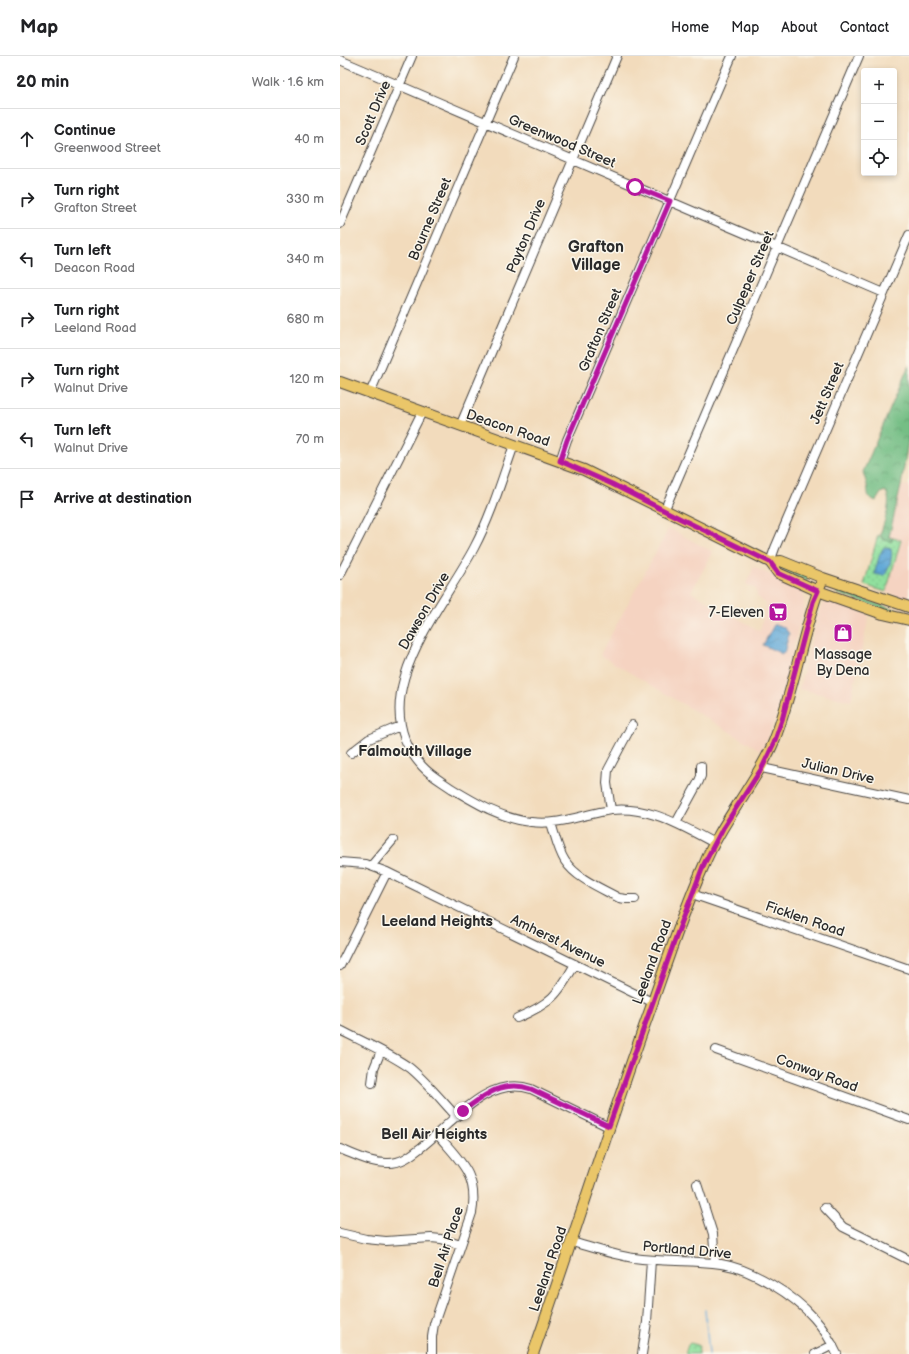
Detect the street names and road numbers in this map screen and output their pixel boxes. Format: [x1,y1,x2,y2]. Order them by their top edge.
street label: Scott Drive [352,78,394,148]
street label: Greenwood Street [506,111,619,172]
street label: Bourne Street [405,174,455,263]
street label: Payton Drive [503,196,549,276]
street label: Culpeper Street [722,228,778,328]
street label: Grafton Street [575,285,626,374]
street label: Jett Street [806,359,848,427]
street label: Deacon Road [464,406,552,450]
street label: Dawson Drive [395,569,453,653]
street label: Julian Drive [800,754,876,788]
street label: Ficklen Road [763,897,847,941]
street label: Amherst Avenue [508,911,608,971]
street label: Leeland Road [629,917,675,1007]
street label: Conway Road [774,1050,860,1096]
street label: Bell Air Place [425,1204,467,1290]
street label: Leeland Road [526,1224,570,1314]
street label: Portland Drive [642,1238,732,1262]

